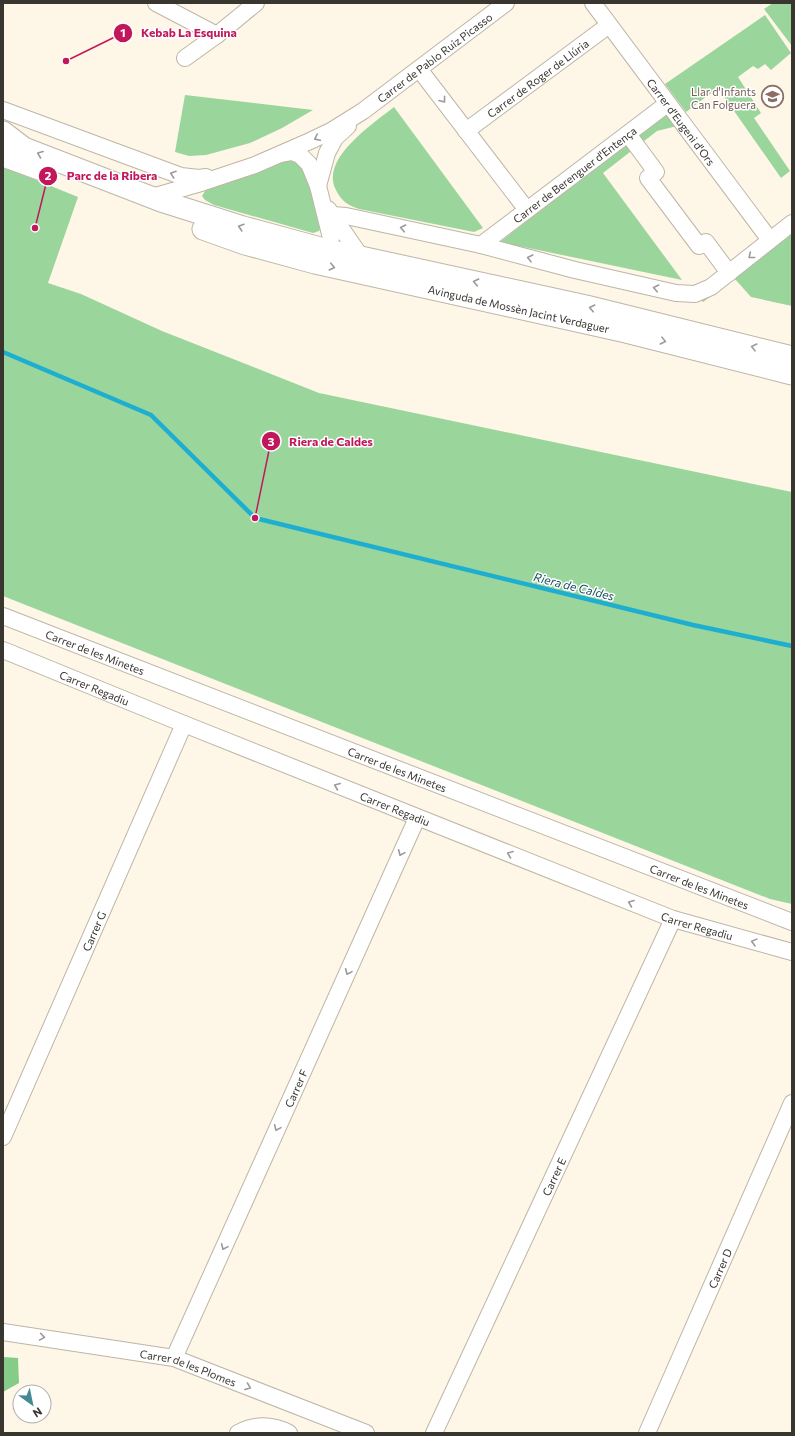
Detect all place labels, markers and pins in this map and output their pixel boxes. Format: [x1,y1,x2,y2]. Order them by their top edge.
callout: Kebab La Esquina [113,21,245,45]
school or university icon: Llar d'Infants Can Folguera [759,84,785,110]
place label: Llar d'Infants Can Folguera [691,85,756,111]
callout: Parc de la Ribera [38,164,165,188]
callout: Riera de Caldes [261,429,381,453]

